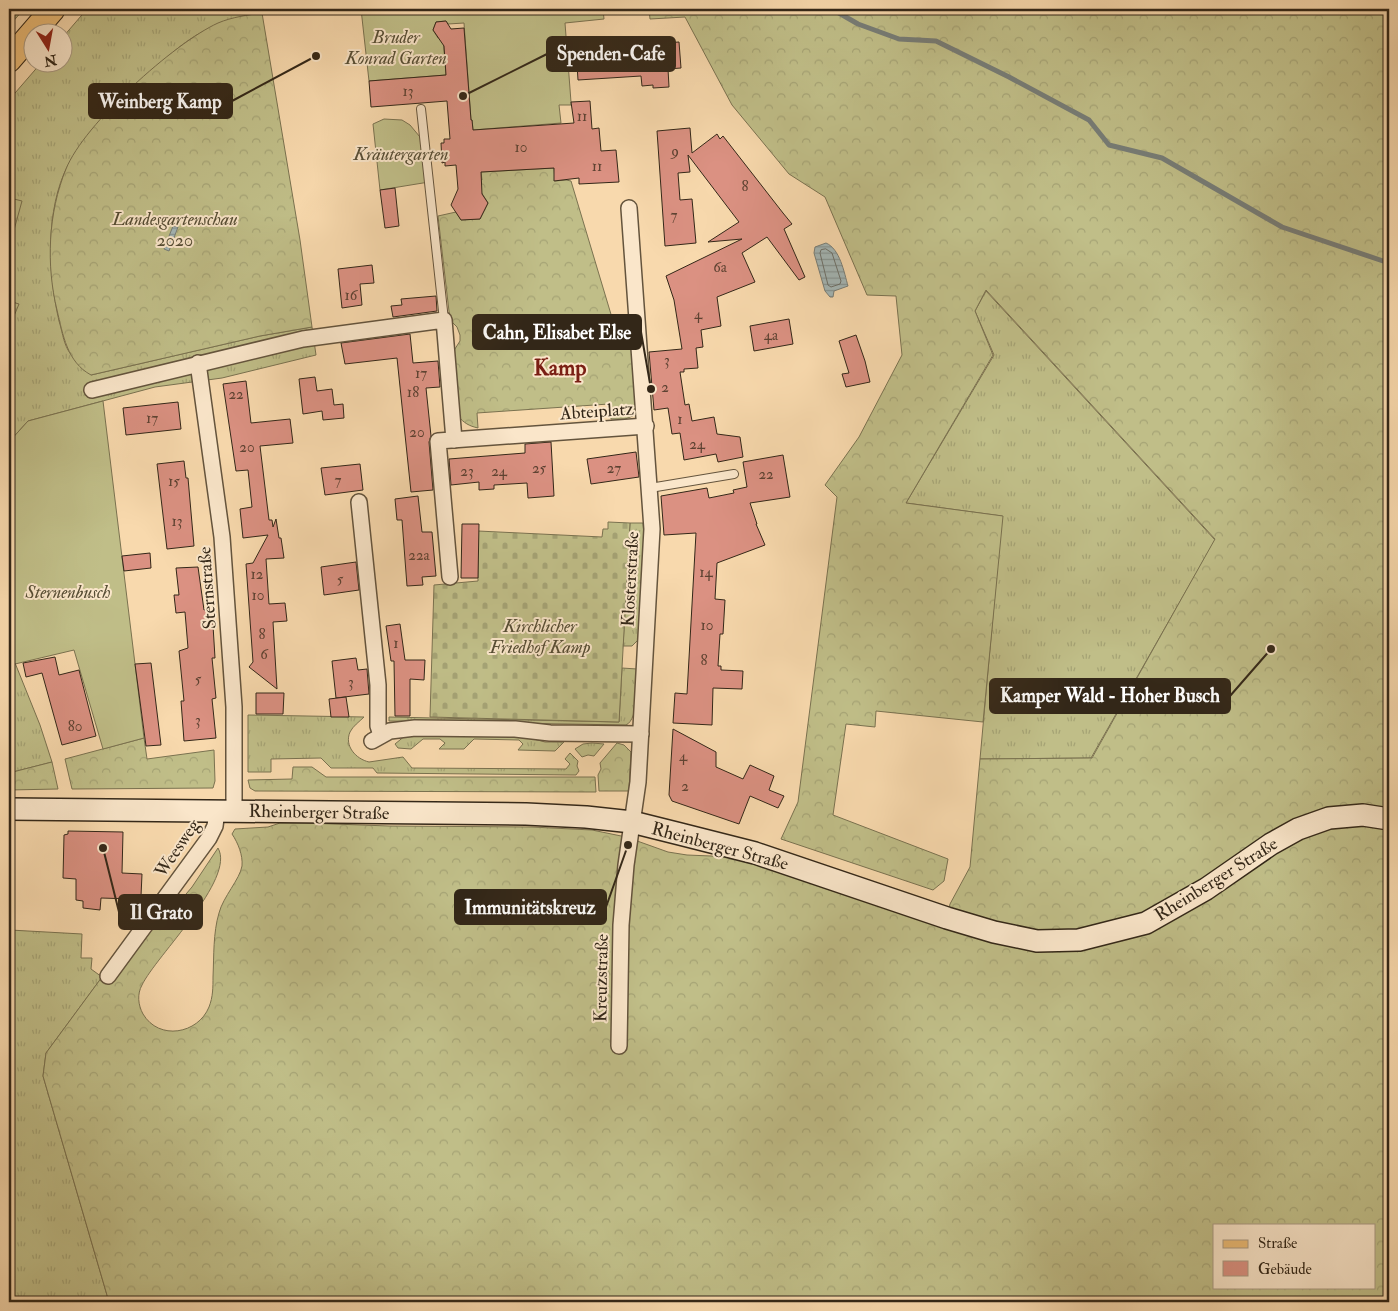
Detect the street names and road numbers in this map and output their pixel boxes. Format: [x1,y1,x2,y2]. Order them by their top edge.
street label: Abteiplatz [558,397,635,426]
street label: Klosterstraße [617,530,645,627]
street label: Sternstraße [193,545,222,630]
street label: Rheinberger Straße [248,800,390,825]
street label: Weesweg [149,814,206,883]
street label: Rheinberger Straße [649,817,791,876]
street label: Rheinberger Straße [1150,832,1283,927]
street label: Kreuzstraße [589,933,614,1022]

